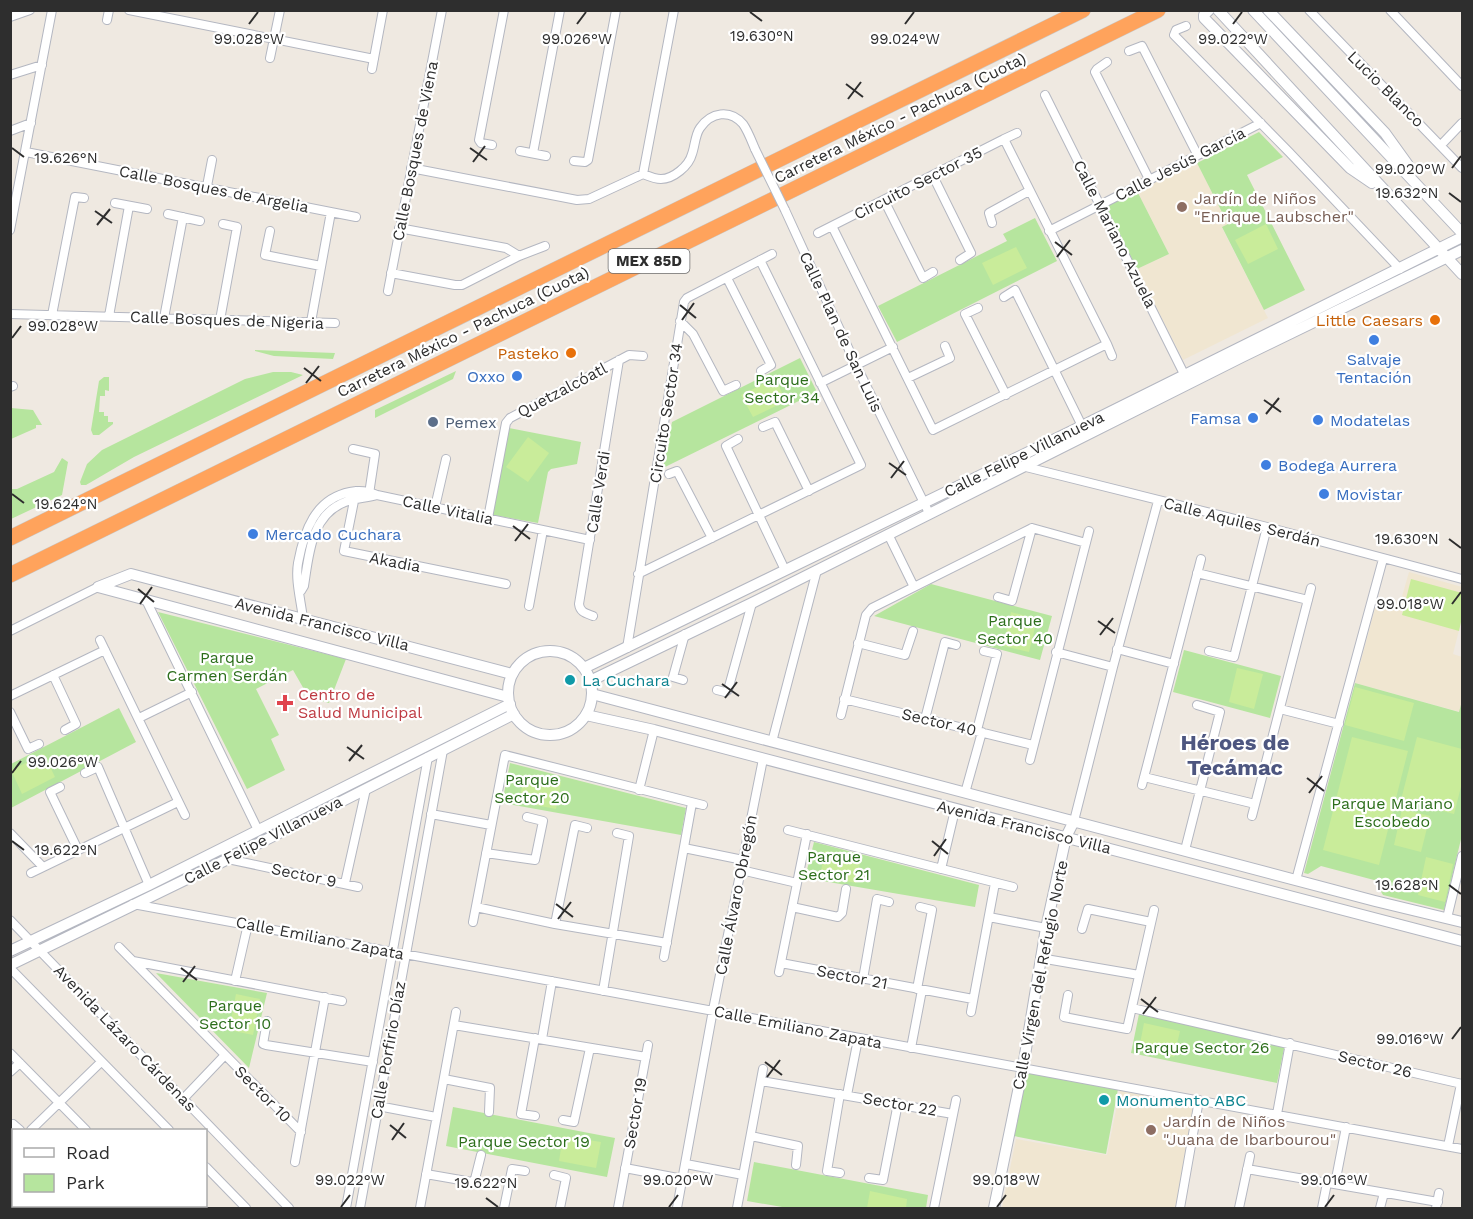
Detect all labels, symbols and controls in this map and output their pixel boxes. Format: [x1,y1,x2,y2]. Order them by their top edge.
text: 19.630°N [730,27,794,45]
text: 99.028°W [214,30,284,48]
text: 99.026°W [542,30,612,48]
text: 99.024°W [870,30,940,48]
text: 99.022°W [1198,30,1268,48]
street label: Lucio Blanco [1344,47,1428,131]
street label: Carretera México - Pachuca (Cuota) [771,49,1029,187]
street label: Calle Bosques de Viena [388,59,442,243]
street label: Calle Jesús García [1112,123,1248,205]
street label: Circuito Sector 35 [851,142,985,224]
text: 19.626°N [34,149,98,167]
street label: Calle Mariano Azuela [1069,157,1161,311]
text: 99.020°W [1375,160,1445,178]
street label: Calle Bosques de Argelia [118,161,310,217]
text: 19.632°N [1375,184,1439,202]
place label: Jardín de Niños "Enrique Laubscher" [1194,189,1354,226]
marker: Jardín de Niños "Enrique Laubscher" [1175,200,1189,214]
road number: MEX 85D [608,249,690,273]
street label: Calle Plan de San Luis [795,249,887,415]
street label: Carretera México - Pachuca (Cuota) [334,263,592,401]
street label: Calle Bosques de Nigeria [130,307,324,333]
place label: Little Caesars [1316,311,1423,330]
marker: Little Caesars [1428,313,1442,327]
text: 99.028°W [28,317,98,335]
marker: Salvaje Tentación [1367,333,1381,347]
street label: Circuito Sector 34 [646,341,687,485]
place label: Pasteko [497,344,559,363]
marker: Pasteko [564,346,578,360]
place label: Salvaje Tentación [1336,350,1412,387]
street label: Quetzalcóatl [514,358,610,422]
place label: Oxxo [467,367,505,386]
marker: Oxxo [510,369,524,383]
park label: Parque Sector 34 [744,370,820,407]
street label: Calle Felipe Villanueva [941,407,1107,501]
place label: Famsa [1190,409,1241,428]
marker: Famsa [1246,411,1260,425]
place label: Modatelas [1330,411,1410,430]
place label: Pemex [445,413,497,432]
marker: Modatelas [1311,413,1325,427]
marker: Pemex [426,415,440,429]
street label: Calle Verdi [582,449,614,535]
place label: Bodega Aurrera [1278,456,1397,475]
marker: Bodega Aurrera [1259,458,1273,472]
place label: Movistar [1336,485,1403,504]
marker: Movistar [1317,487,1331,501]
street label: Calle Vitalia [401,491,495,529]
street label: Calle Aquiles Serdán [1161,493,1323,551]
text: 19.624°N [34,495,98,513]
place label: Mercado Cuchara [265,525,401,544]
marker: Mercado Cuchara [246,527,260,541]
text: 19.630°N [1375,530,1439,548]
street label: Akadia [368,548,422,576]
street label: Avenida Francisco Villa [233,593,411,655]
text: 99.018°W [1376,595,1444,613]
park label: Parque Sector 40 [977,611,1053,648]
park label: Parque Carmen Serdán [166,648,288,685]
place label: La Cuchara [582,671,670,690]
marker: La Cuchara [563,673,577,687]
place label: Centro de Salud Municipal [298,685,422,722]
marker: Centro de Salud Municipal [276,694,294,712]
street label: Sector 40 [900,704,978,740]
district label: Héroes de Tecámac [1181,730,1289,780]
text: 99.026°W [28,753,98,771]
park label: Parque Sector 20 [494,770,570,807]
street label: Calle Felipe Villanueva [181,792,345,888]
park label: Parque Mariano Escobedo [1331,794,1453,831]
street label: Avenida Francisco Villa [935,796,1113,858]
street label: Calle Álvaro Obregón [711,813,761,977]
text: 19.622°N [34,841,98,859]
park label: Parque Sector 21 [798,847,870,884]
street label: Sector 9 [270,859,338,891]
street label: Calle Virgen del Refugio Norte [1008,859,1072,1091]
text: 19.628°N [1375,876,1439,894]
street label: Calle Emiliano Zapata [234,912,406,964]
street label: Avenida Lázaro Cárdenas [50,961,200,1115]
street label: Sector 21 [815,961,889,993]
street label: Calle Porfirio Díaz [366,979,410,1121]
park label: Parque Sector 10 [199,996,271,1033]
street label: Calle Emiliano Zapata [712,1001,884,1053]
text: 99.016°W [1376,1030,1444,1048]
park label: Parque Sector 26 [1134,1038,1270,1057]
street label: Sector 26 [1336,1046,1414,1082]
street label: Sector 10 [231,1062,295,1126]
street label: Sector 19 [619,1076,651,1150]
street label: Sector 22 [861,1088,939,1120]
place label: Monumento ABC [1116,1091,1246,1110]
marker: Monumento ABC [1097,1093,1111,1107]
place label: Jardín de Niños "Juana de Ibarbourou" [1163,1112,1336,1149]
marker: Jardín de Niños "Juana de Ibarbourou" [1144,1123,1158,1137]
legend [12,1129,207,1207]
park label: Parque Sector 19 [458,1132,590,1151]
text: Road [66,1142,110,1163]
text: 99.022°W [315,1171,385,1189]
text: 99.020°W [643,1171,713,1189]
text: 99.018°W [972,1171,1040,1189]
text: 99.016°W [1300,1171,1368,1189]
text: Park [66,1172,105,1193]
text: 19.622°N [454,1174,518,1192]

